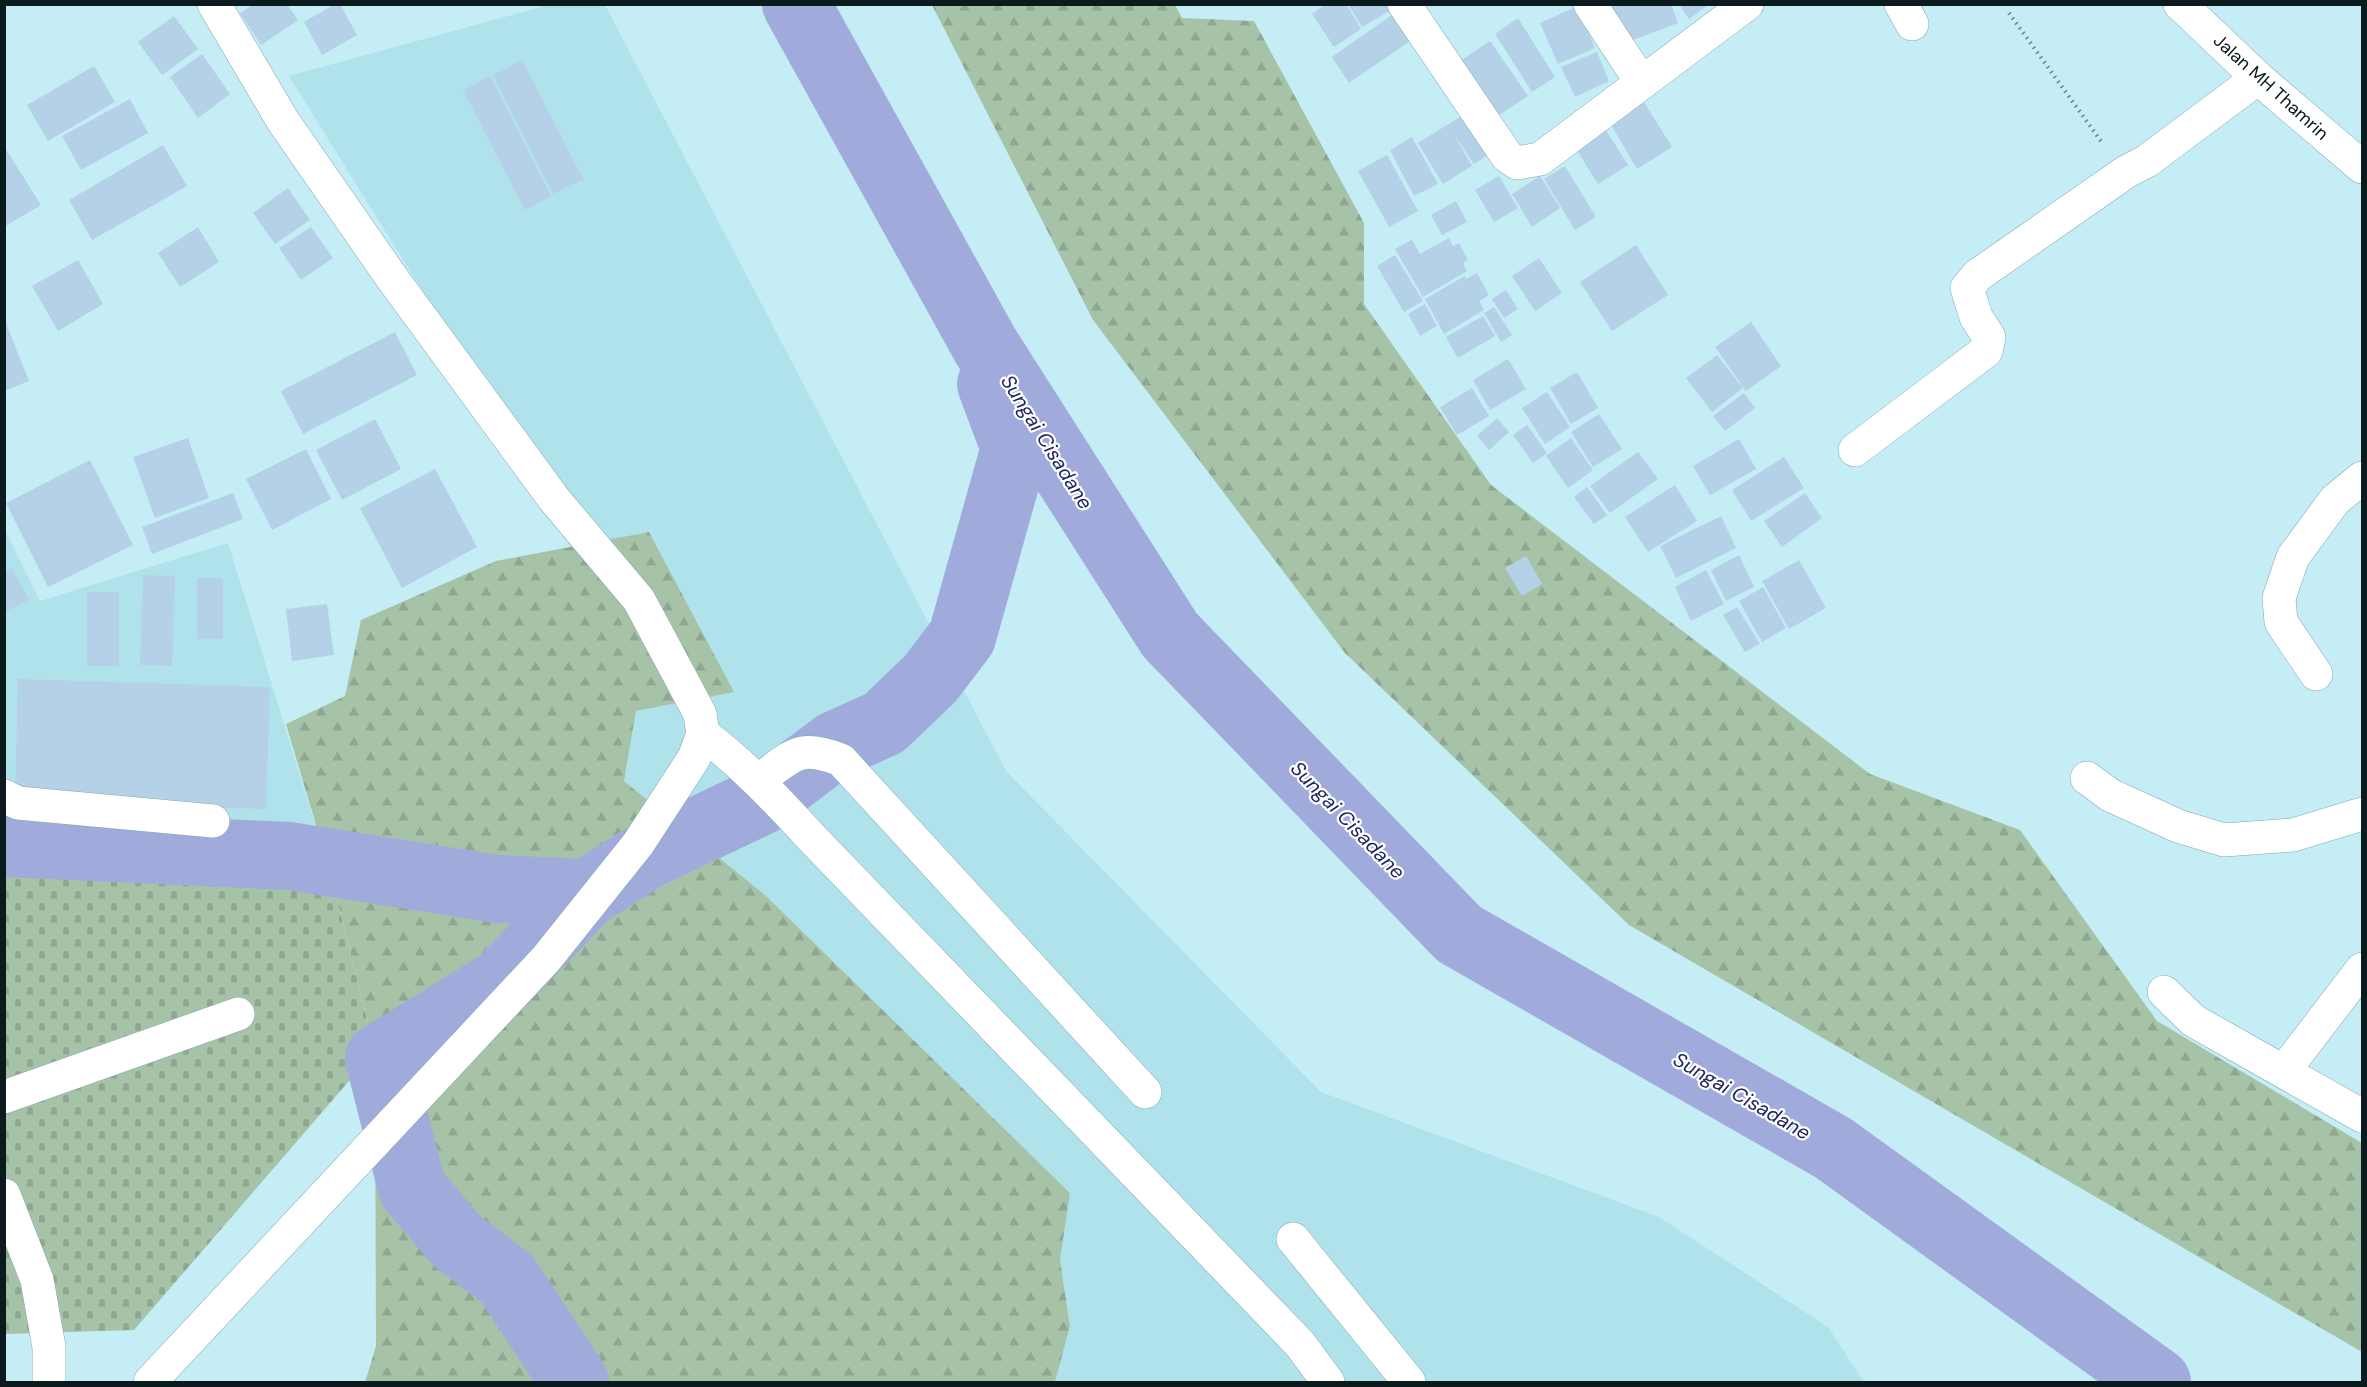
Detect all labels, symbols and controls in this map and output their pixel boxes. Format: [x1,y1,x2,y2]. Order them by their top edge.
street label: Jalan MH Thamrin [2208,29,2334,145]
water label: Sungai Cisadane [995,370,1099,514]
water label: Sungai Cisadane [1285,756,1411,884]
water label: Sungai Cisadane [1669,1046,1815,1146]

